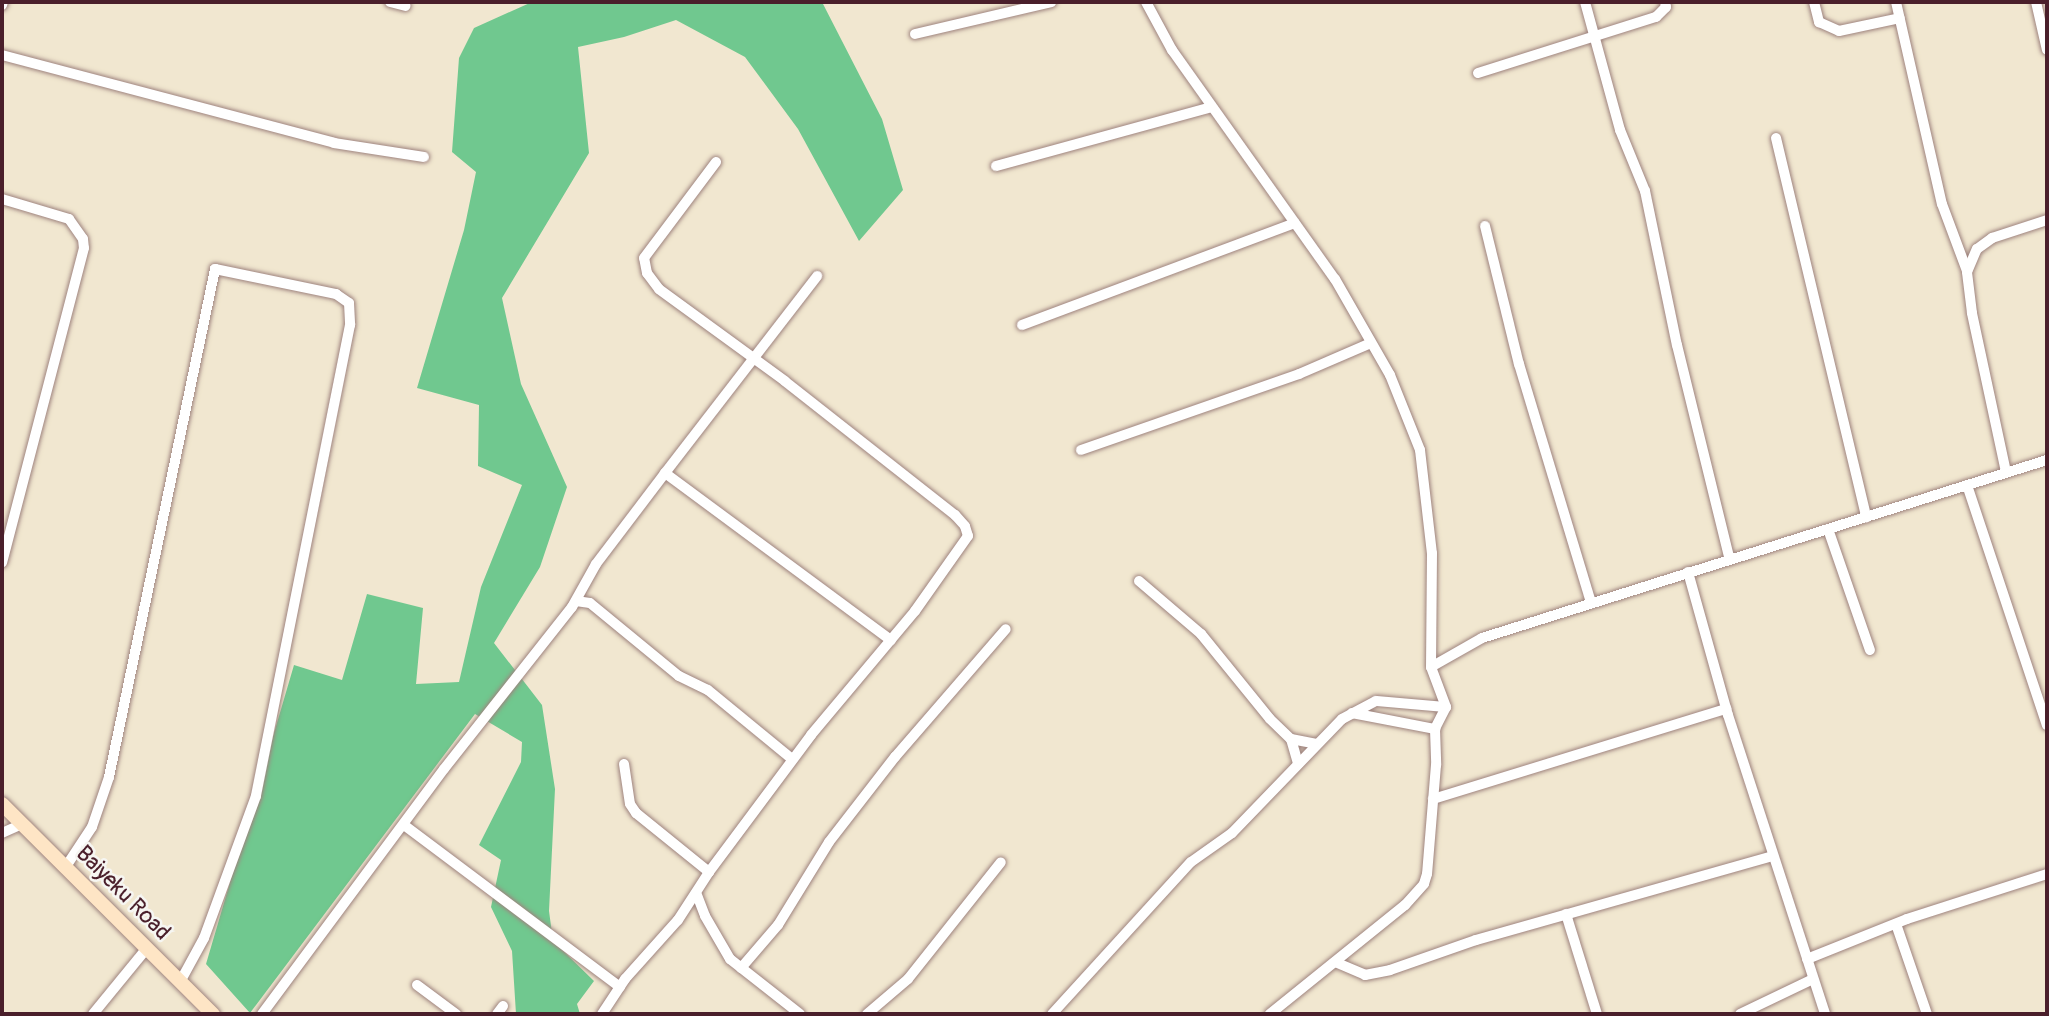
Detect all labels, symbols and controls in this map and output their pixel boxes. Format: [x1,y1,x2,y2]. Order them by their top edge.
street label: Baiyeku Road [70,840,176,946]

